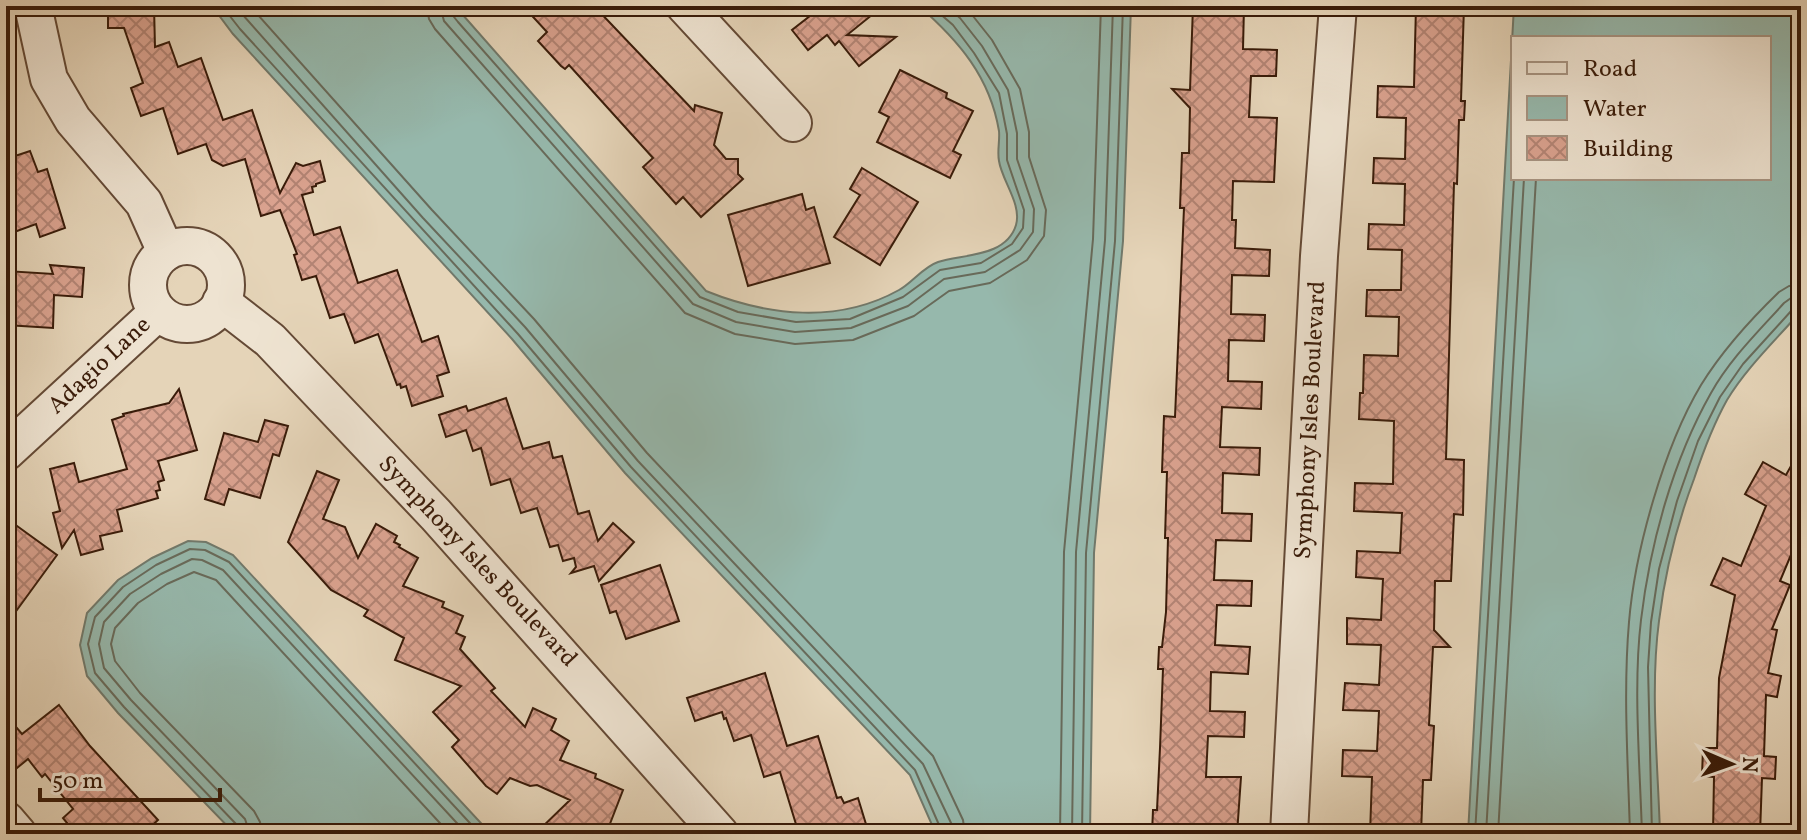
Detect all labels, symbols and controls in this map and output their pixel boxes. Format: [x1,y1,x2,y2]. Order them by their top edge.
legend [1511,36,1771,180]
text: Road [1583,53,1637,87]
text: Water [1583,93,1647,127]
text: Building [1583,133,1673,167]
street label: Symphony Isles Boulevard [1287,280,1335,560]
street label: Adagio Lane [41,309,159,423]
street label: Symphony Isles Boulevard [370,449,584,675]
north arrow [1691,724,1771,804]
scale bar [40,752,220,802]
text: N [1733,756,1764,773]
text: 50 m [52,765,104,799]

